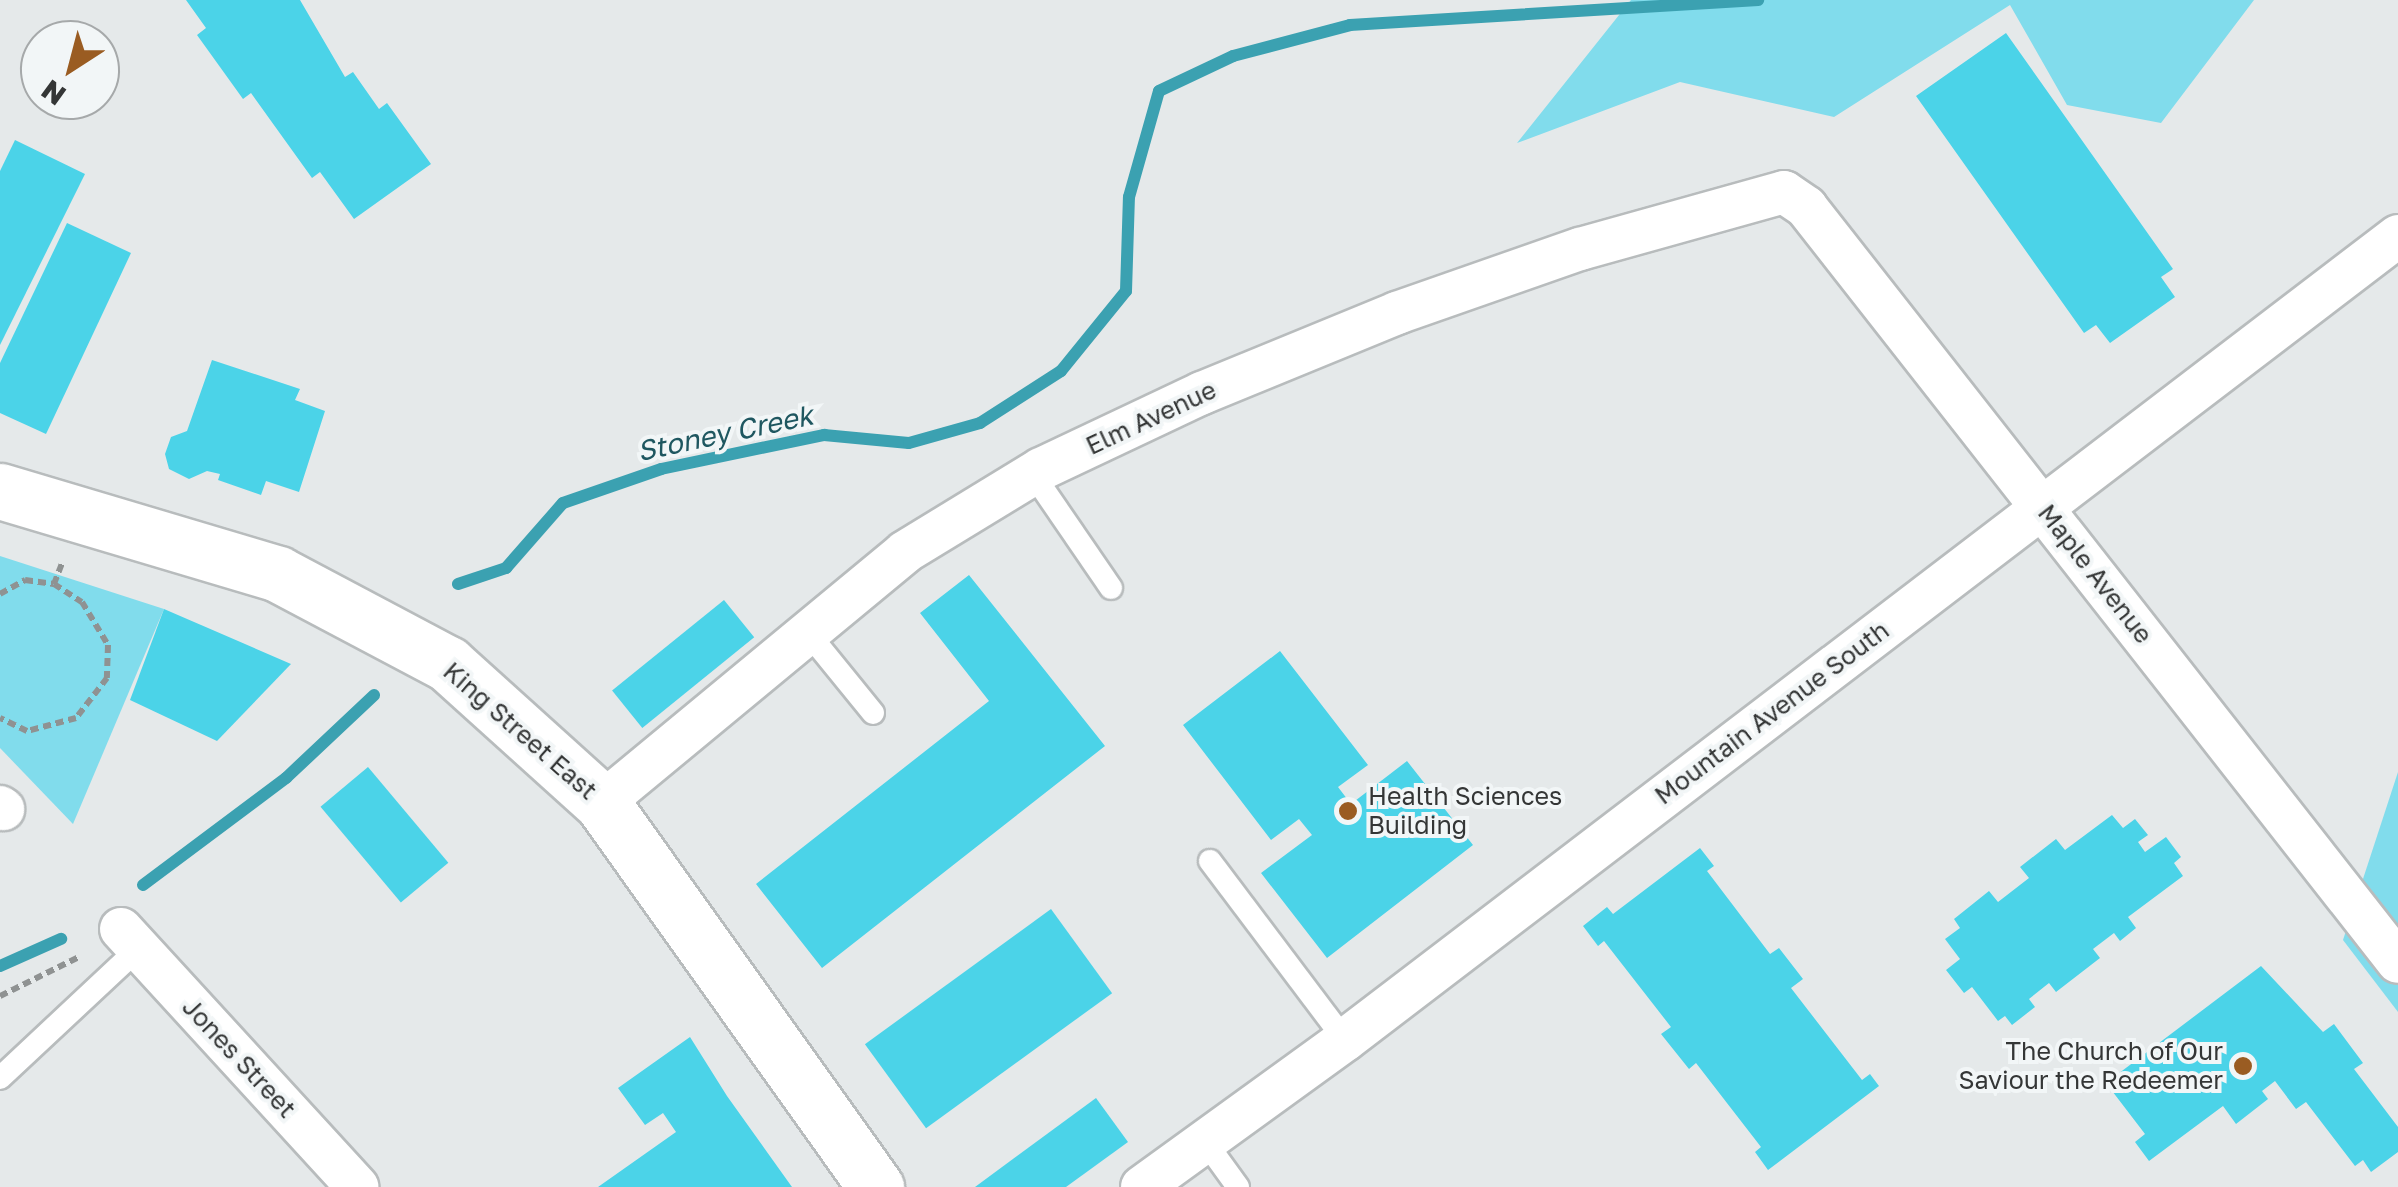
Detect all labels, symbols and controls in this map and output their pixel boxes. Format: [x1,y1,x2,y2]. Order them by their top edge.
north arrow [20,20,120,120]
text: N [35,73,72,113]
street label: Elm Avenue [1081,375,1221,461]
water label: Stoney Creek [634,398,816,468]
street label: Maple Avenue [2032,499,2158,649]
street label: Mountain Avenue South [1649,615,1895,811]
street label: King Street East [437,656,603,806]
place label: Health Sciences Building [1368,782,1562,841]
marker: Health Sciences Building [1337,800,1359,822]
street label: Jones Street [176,992,302,1124]
place label: The Church of Our Saviour the Redeemer [1958,1037,2223,1096]
marker: The Church of Our Saviour the Redeemer [2232,1055,2254,1077]

